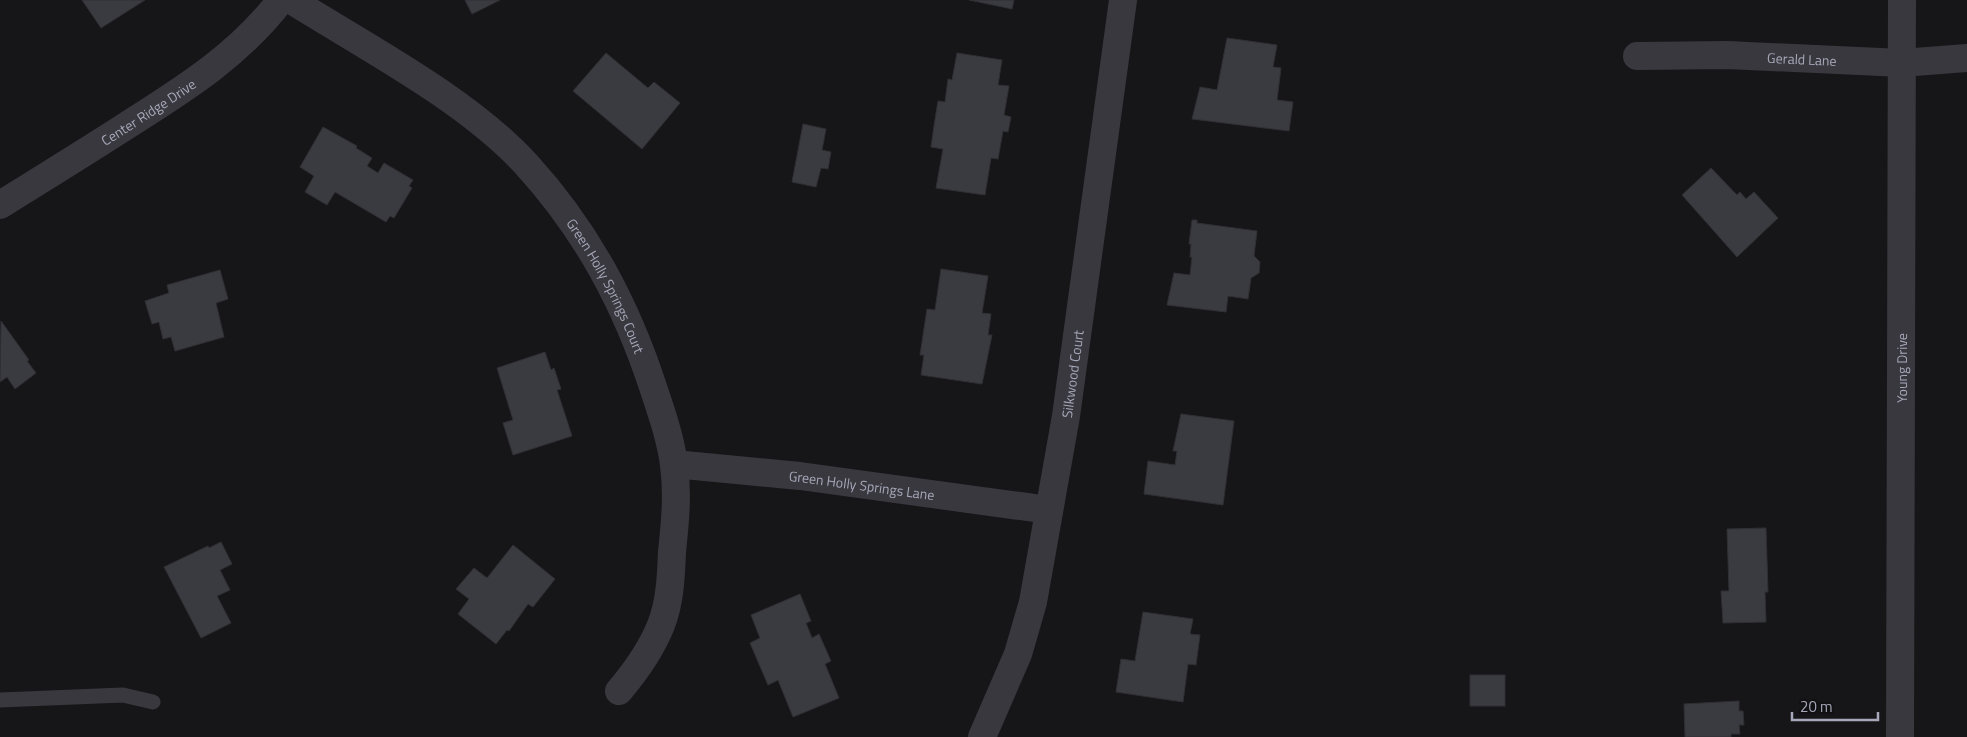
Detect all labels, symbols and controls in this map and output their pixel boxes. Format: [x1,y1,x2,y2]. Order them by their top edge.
street label: Gerald Lane [1767,46,1837,71]
street label: Center Ridge Drive [96,73,200,150]
street label: Green Holly Springs Court [562,213,651,356]
street label: Silkwood Court [1055,328,1088,419]
street label: Young Drive [1890,333,1912,403]
street label: Green Holly Springs Lane [788,465,936,505]
scale bar [1792,690,1878,722]
text: 20 m [1800,695,1833,718]

